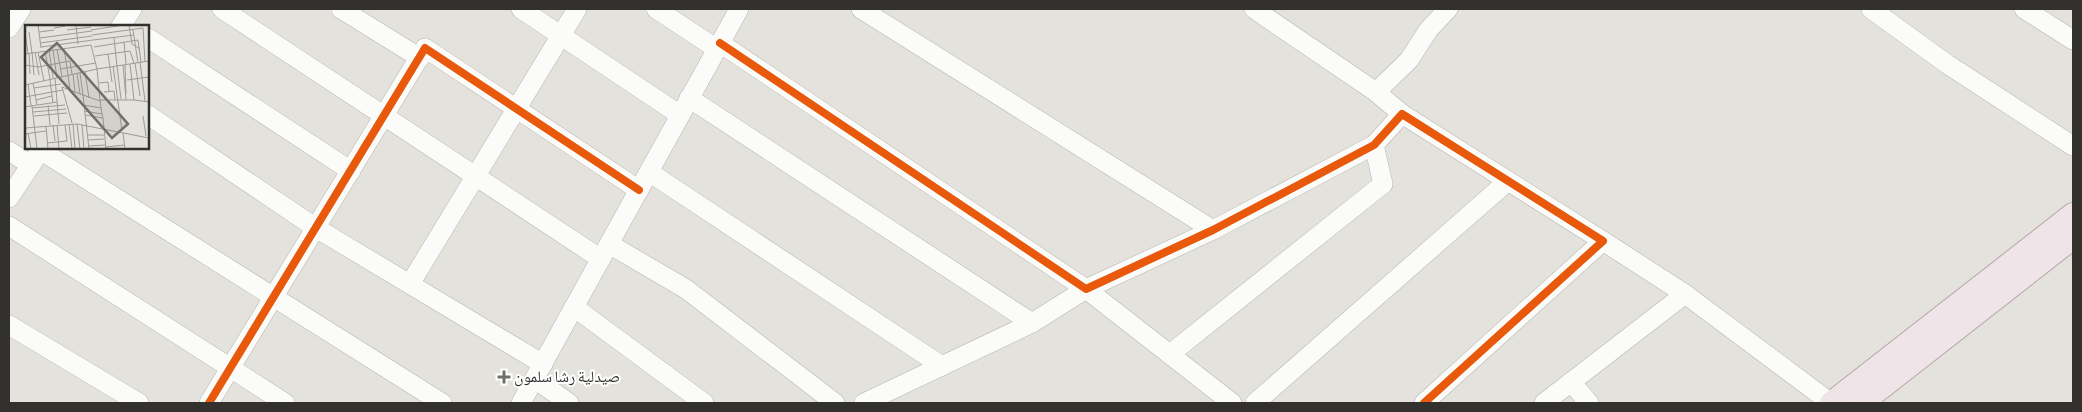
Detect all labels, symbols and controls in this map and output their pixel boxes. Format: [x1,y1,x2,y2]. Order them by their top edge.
inset map [25,25,149,149]
place label: صيدلية رشا سلمون [514,368,620,387]
marker: صيدلية رشا سلمون [498,371,510,383]

